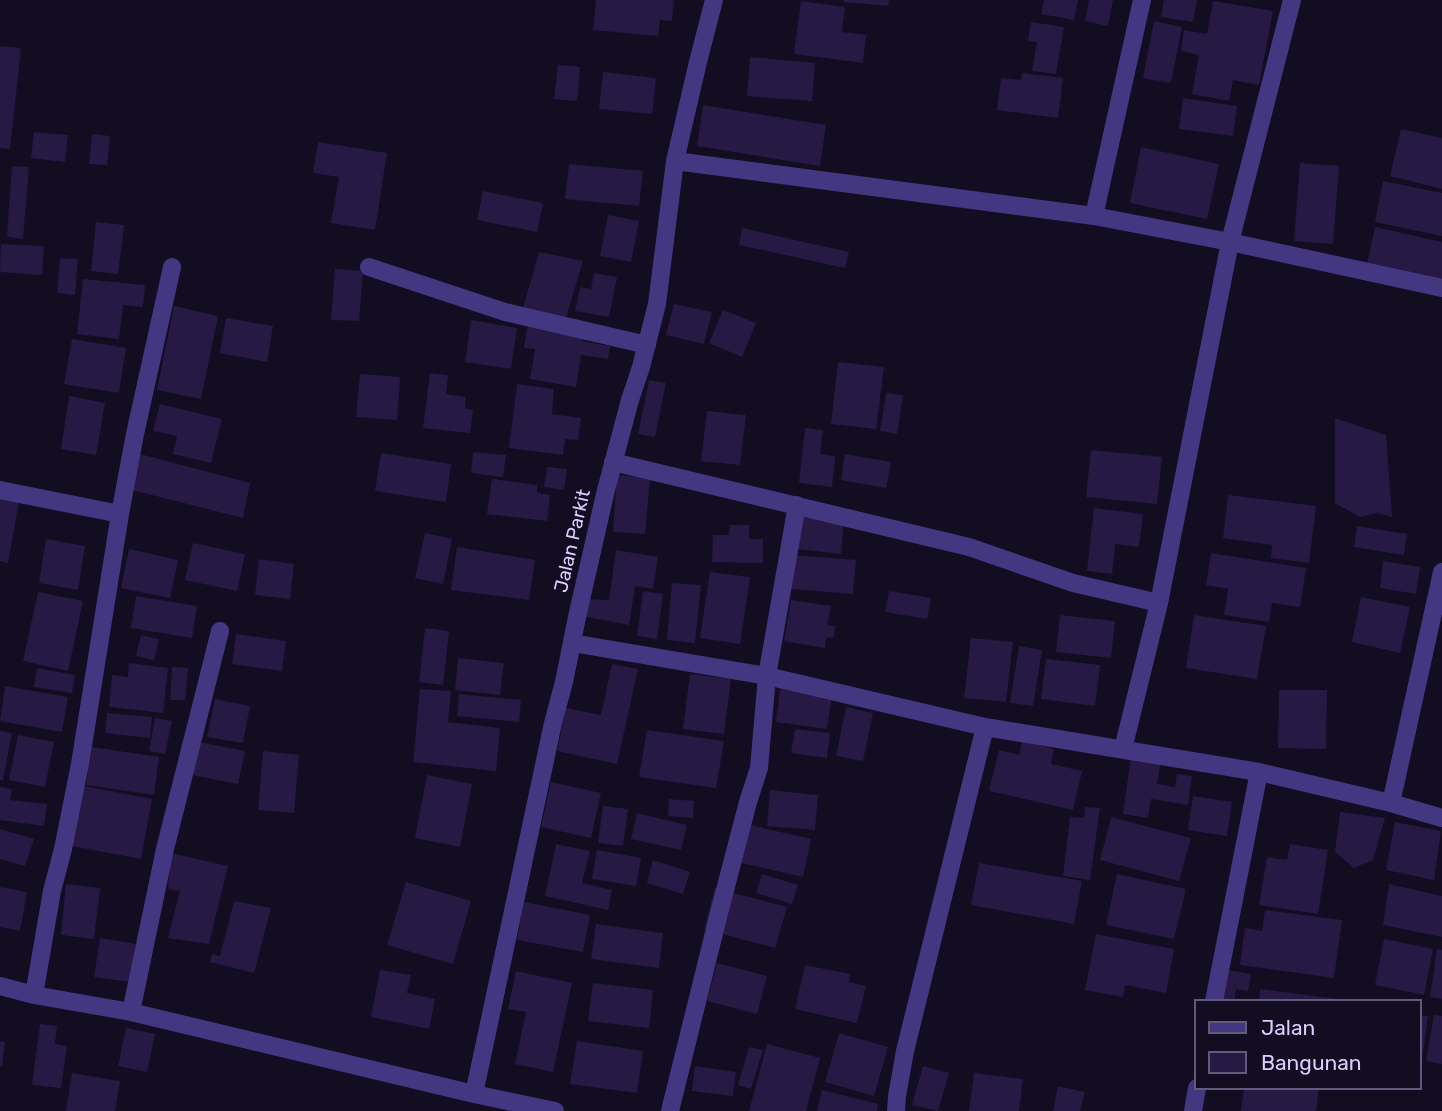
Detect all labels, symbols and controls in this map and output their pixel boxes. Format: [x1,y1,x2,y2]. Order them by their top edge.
street label: Jalan Parkit [550,487,596,595]
legend [1194,999,1421,1090]
text: Jalan [1261,1015,1315,1040]
text: Bangunan [1261,1050,1362,1075]

